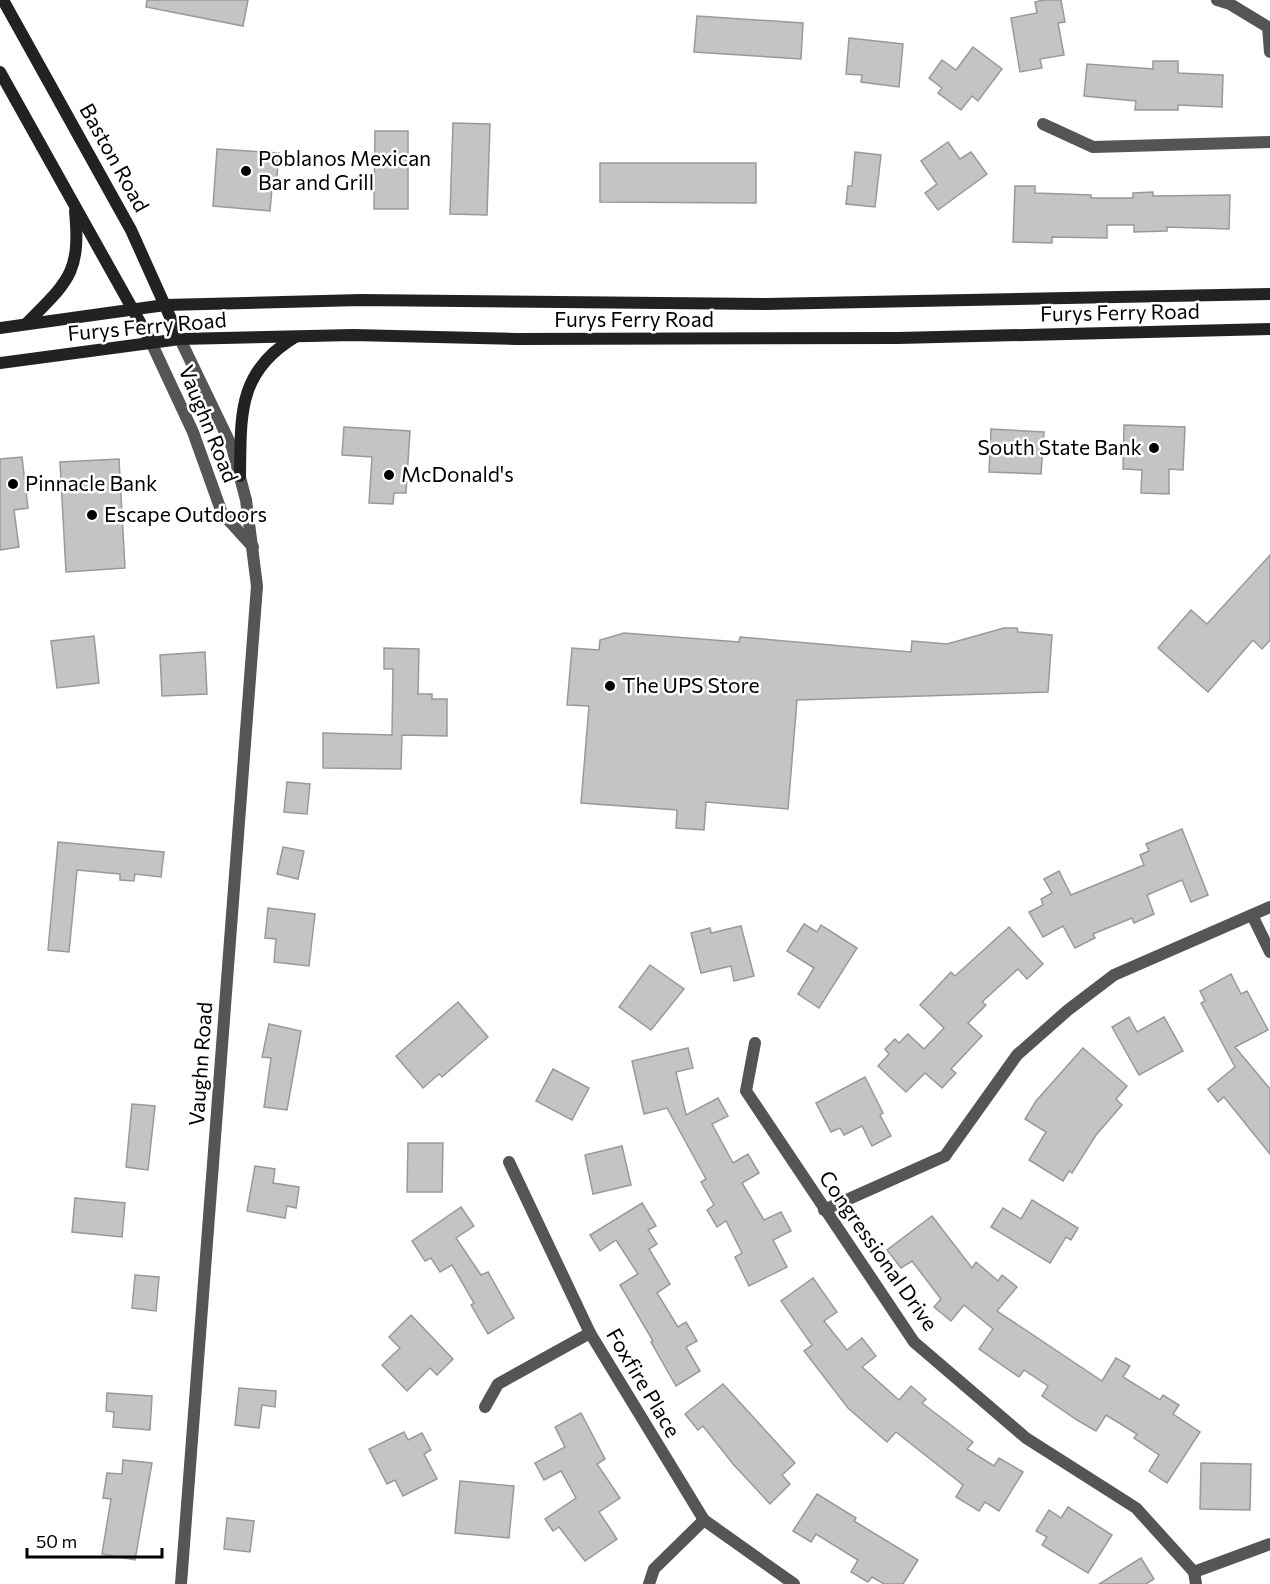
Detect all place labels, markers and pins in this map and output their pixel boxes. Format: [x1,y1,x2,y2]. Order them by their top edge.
place label: Poblanos Mexican Bar and Grill [258,145,431,194]
marker: Poblanos Mexican Bar and Grill [239,164,253,178]
place label: South State Bank [978,434,1142,459]
marker: South State Bank [1147,441,1161,455]
place label: McDonald's [401,461,514,486]
marker: McDonald's [382,468,396,482]
place label: Pinnacle Bank [25,470,157,495]
marker: Pinnacle Bank [6,477,20,491]
place label: Escape Outdoors [104,501,267,526]
marker: Escape Outdoors [85,508,99,522]
place label: The UPS Store [622,672,760,697]
marker: The UPS Store [603,679,617,693]

